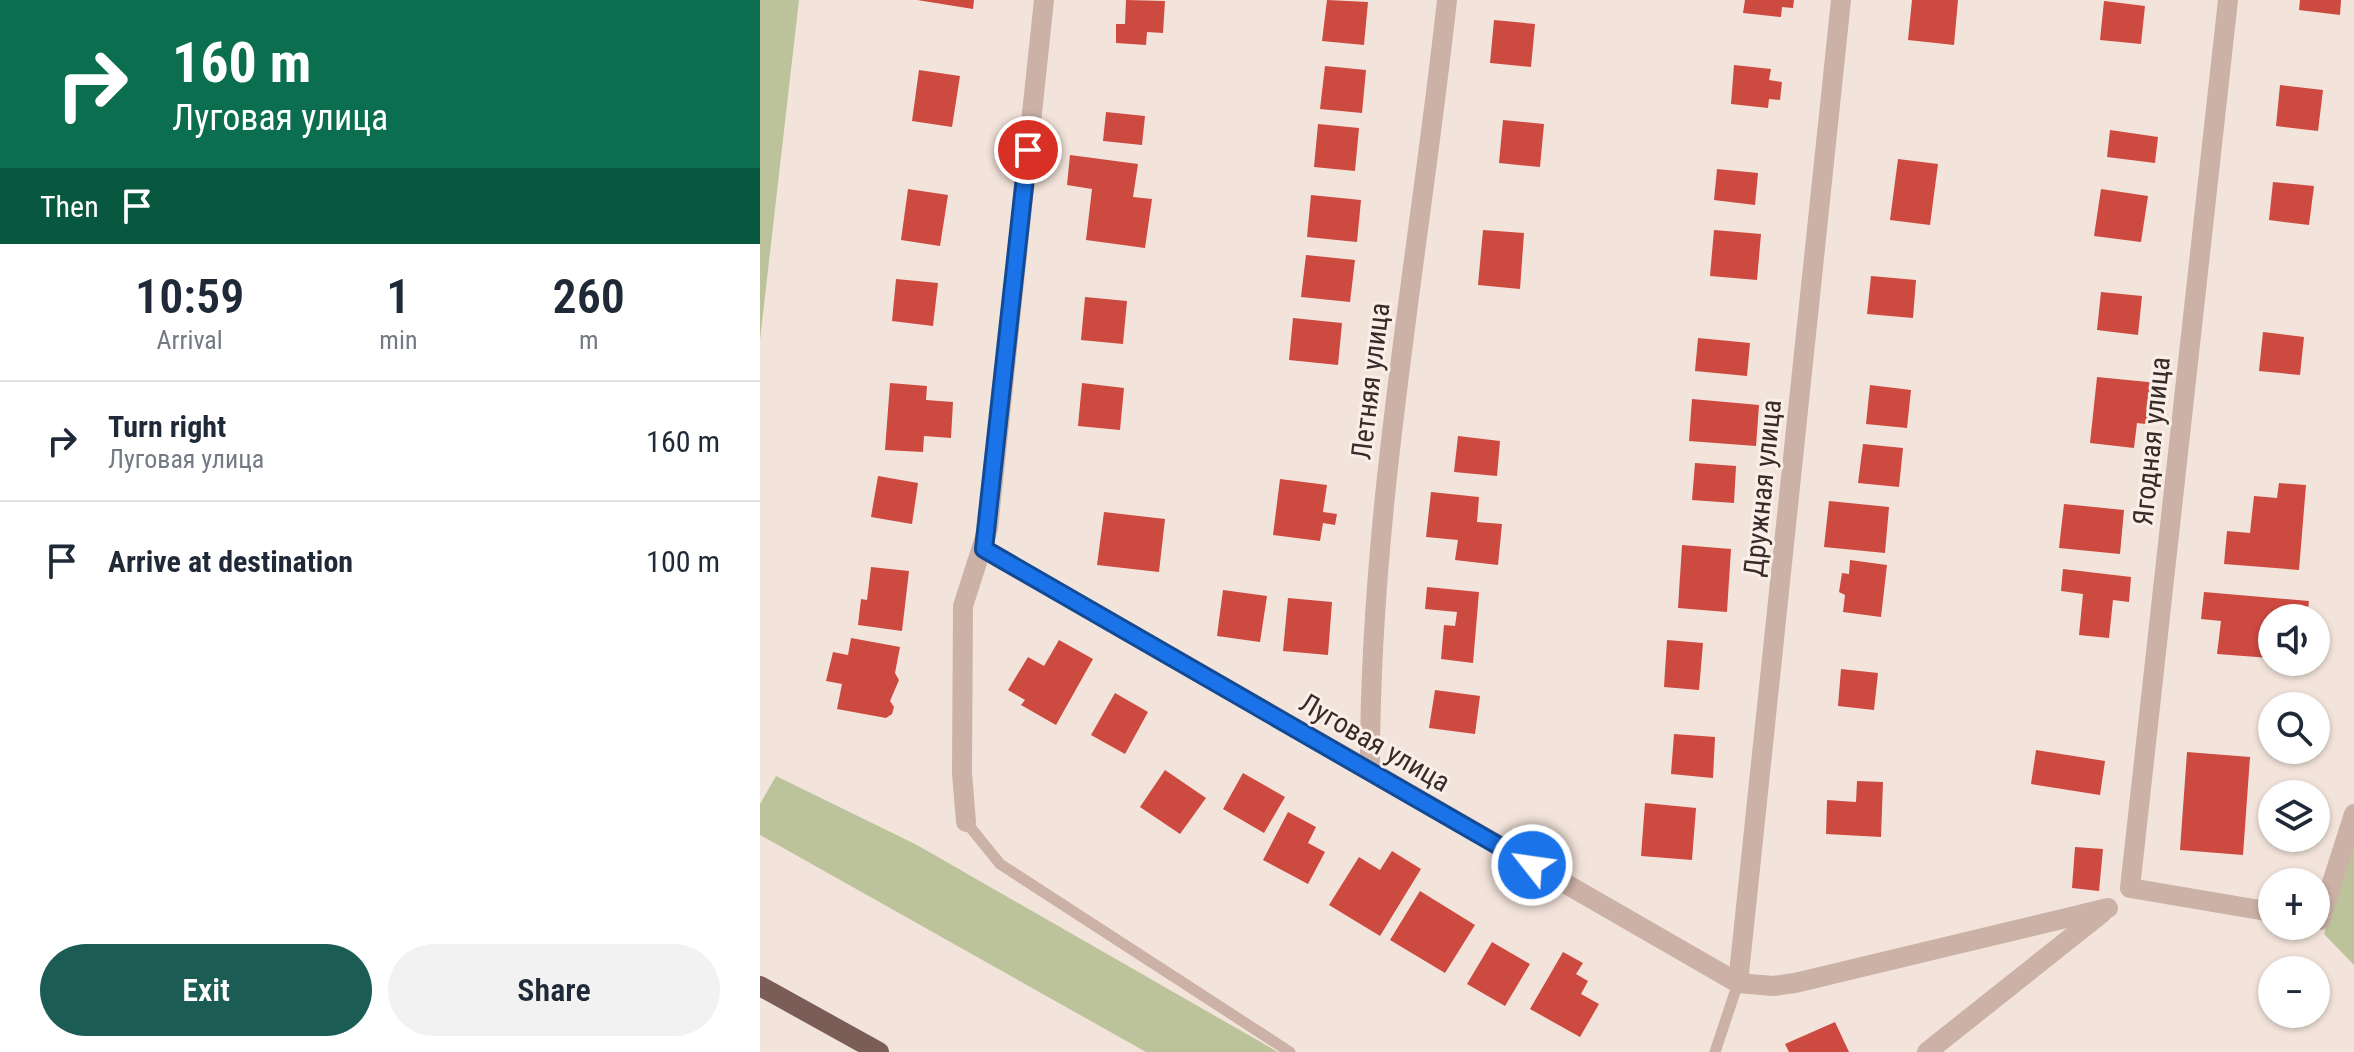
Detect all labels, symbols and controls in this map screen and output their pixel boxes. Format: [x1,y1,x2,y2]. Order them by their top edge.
text: 160 m [172,30,311,96]
icon: right [40,32,144,136]
text: Луговая улица [172,97,388,139]
pin [994,116,1062,184]
icon: arrive [1006,128,1050,172]
icon: arrive [115,184,159,228]
text: Then [40,189,99,224]
text: 10:59 [135,268,244,325]
text: 1 [386,268,410,325]
text: 260 [553,268,625,325]
street label: Летняя улица [1345,301,1396,461]
text: Arrival [157,325,223,355]
text: min [379,325,417,355]
text: m [579,325,599,355]
street label: Ягодная улица [2126,355,2177,527]
street label: Дружная улица [1737,398,1788,578]
text: Turn right [108,409,226,444]
icon: right [40,419,84,463]
text: 160 m [646,424,720,459]
text: Луговая улица [108,444,264,474]
icon: arrive [40,539,84,583]
text: Arrive at destination [108,544,353,579]
text: 100 m [646,544,720,579]
map controls [2258,604,2330,1028]
button: sound [2258,604,2330,676]
street label: Луговая улица [1294,686,1456,799]
button: search [2258,692,2330,764]
button: layers [2258,780,2330,852]
position arrow [1490,823,1574,907]
button: + [2258,868,2330,940]
button: Exit [40,944,372,1036]
button: Share [388,944,720,1036]
button: − [2258,956,2330,1028]

